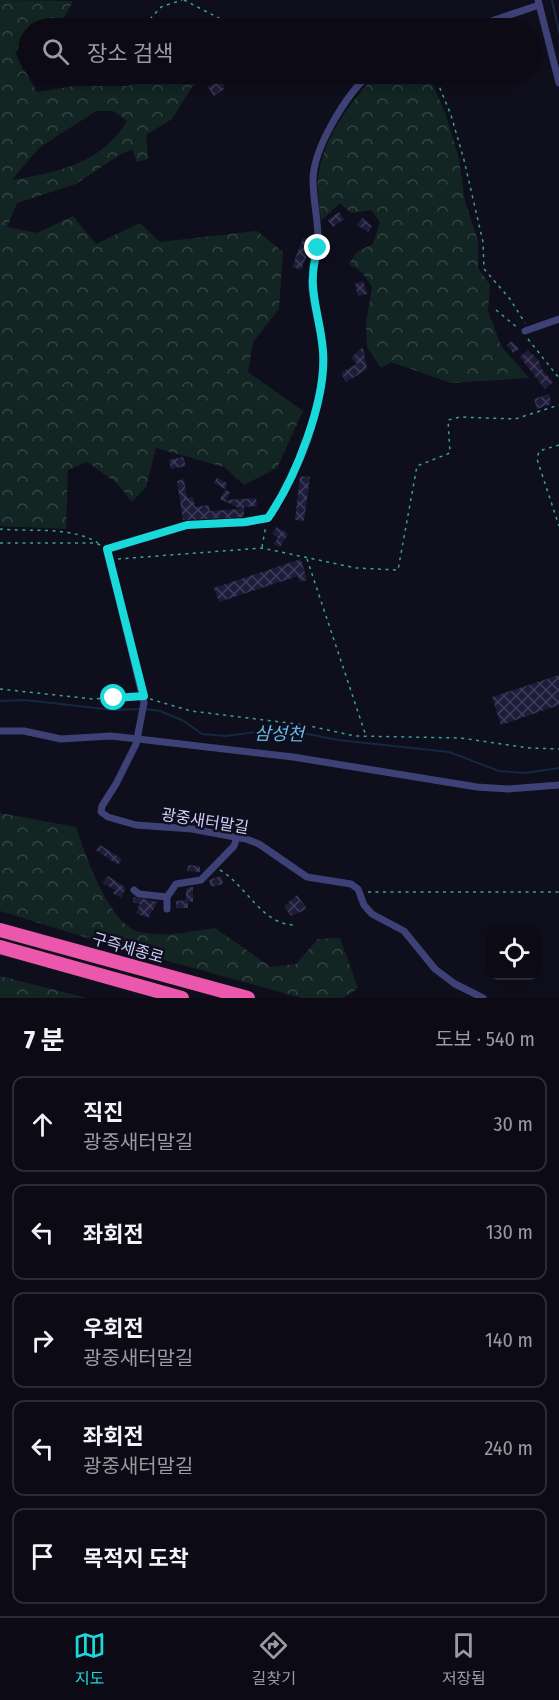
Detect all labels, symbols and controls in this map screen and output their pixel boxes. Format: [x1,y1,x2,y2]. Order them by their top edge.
search box [18,18,541,84]
icon: search [39,35,72,68]
text: 장소 검색 [87,40,173,67]
route end [304,234,330,260]
route start [100,684,126,710]
water label: 삼성천 [254,723,306,745]
street label: 광중새터말길 [160,805,250,837]
map controls [487,926,541,980]
button: locate [487,926,541,980]
street label: 구즉세종로 [90,929,166,967]
text: 7 분 [24,1025,64,1056]
text: 도보 · 540 m [435,1027,535,1051]
text: 직진 [83,1099,123,1126]
icon: ahead [26,1108,59,1141]
text: 30 m [493,1112,533,1136]
text: 광중새터말길 [83,1130,193,1154]
icon: left [26,1216,59,1249]
text: 130 m [486,1220,533,1244]
text: 좌회전 [83,1221,144,1248]
text: 우회전 [83,1315,144,1342]
icon: right [26,1324,59,1357]
text: 140 m [485,1328,533,1352]
text: 광중새터말길 [83,1346,193,1370]
text: 좌회전 [83,1423,144,1450]
icon: left [26,1432,59,1465]
text: 240 m [484,1436,533,1460]
text: 광중새터말길 [83,1454,193,1478]
icon: arrive [26,1540,59,1573]
text: 목적지 도착 [83,1545,189,1572]
tab: 지도 [73,1629,106,1689]
tab: 길찾기 [252,1629,296,1689]
tab: 저장됨 [442,1629,486,1689]

